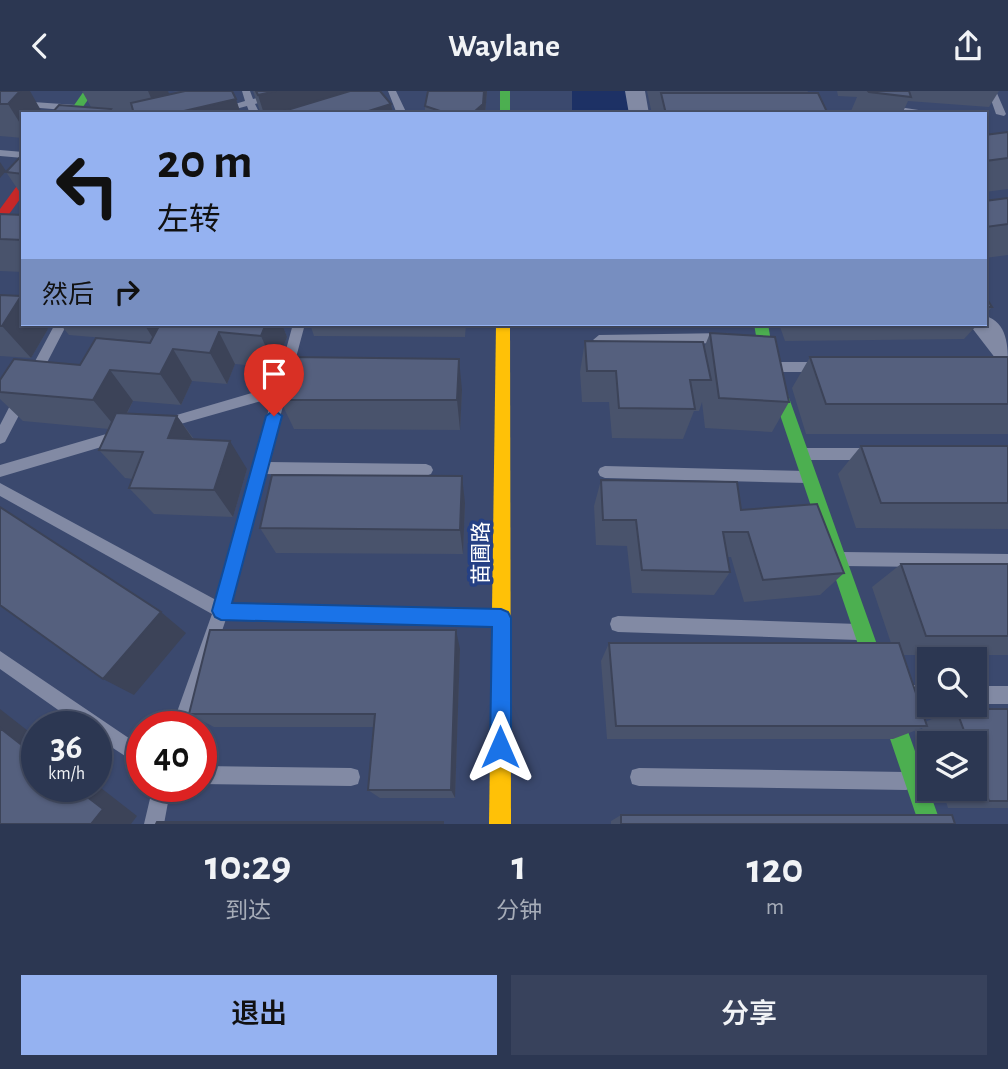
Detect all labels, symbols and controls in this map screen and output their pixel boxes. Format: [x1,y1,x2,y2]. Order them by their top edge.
icon: back [21,27,59,65]
icon: share [949,27,987,65]
text: Waylane [448,30,560,62]
text: 20 m [157,138,253,187]
icon: left [42,140,133,231]
text: 左转 [157,204,221,236]
icon: right [108,273,146,311]
text: 然后 [42,282,94,308]
pin [244,344,304,416]
icon: arrive [255,355,293,393]
street label: 苗圃路 [470,522,492,585]
map controls [917,647,987,801]
button: search [917,647,987,717]
position arrow [463,710,537,784]
speed limit sign: 40 [126,711,217,802]
text: 36 [50,730,82,765]
button: layers [917,731,987,801]
text: km/h [48,765,85,783]
text: 10:29 [205,845,291,887]
text: 1 [511,845,527,887]
text: 120 [747,848,803,890]
text: m [766,896,784,919]
text: 到达 [225,900,271,923]
text: 分钟 [496,900,542,923]
button: 退出 [21,975,497,1055]
button: 分享 [511,975,987,1055]

